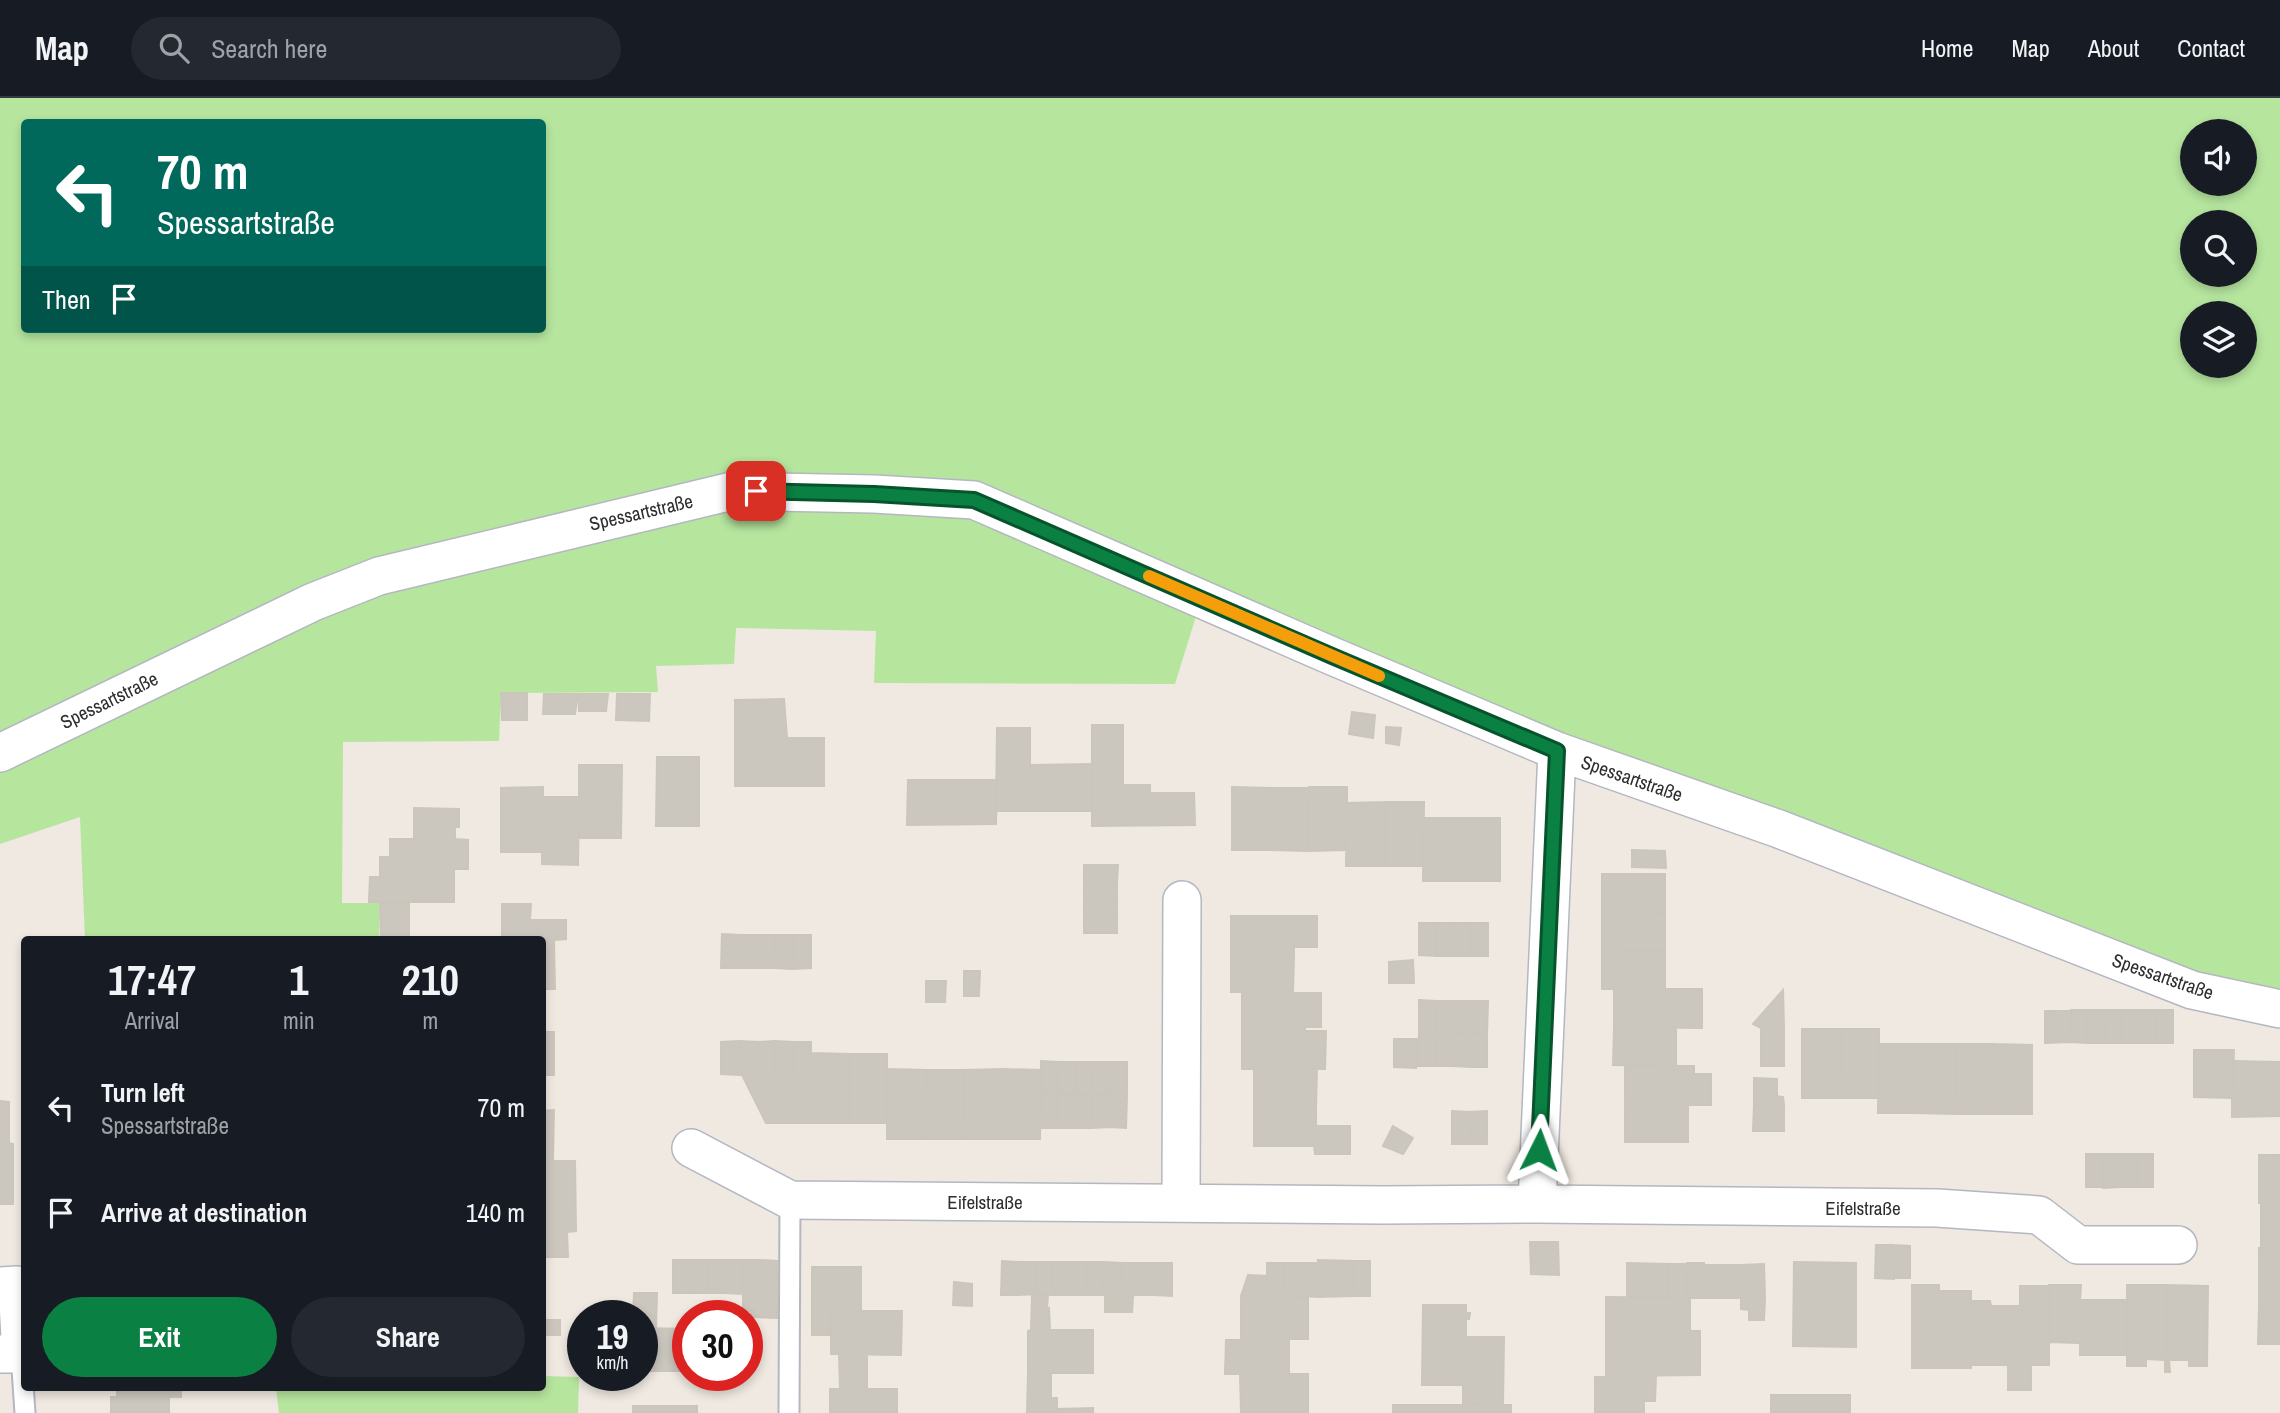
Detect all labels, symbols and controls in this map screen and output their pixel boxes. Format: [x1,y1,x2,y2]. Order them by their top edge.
search box [131,17,621,80]
text: Map [35,26,89,70]
icon: search [155,29,193,67]
text: Search here [211,31,327,66]
text: Home [1921,32,1973,64]
text: Map [2011,32,2050,64]
text: About [2088,32,2139,64]
text: Contact [2177,32,2245,64]
map controls [2180,119,2257,378]
button: sound [2180,119,2257,196]
text: 70 m [157,138,249,204]
icon: left [42,147,133,238]
text: Spessartstraße [157,201,335,244]
button: search [2180,210,2257,287]
icon: arrive [105,280,143,318]
text: Then [42,282,91,317]
button: layers [2180,301,2257,378]
pin [726,461,786,521]
icon: arrive [737,472,775,510]
street label: Spessartstraße [587,487,695,537]
street label: Spessartstraße [56,665,162,735]
street label: Spessartstraße [1578,749,1686,807]
street label: Spessartstraße [2109,947,2217,1005]
text: 17:47 [108,952,196,1008]
text: 1 [289,952,308,1008]
text: 210 [402,952,459,1008]
text: Arrival [125,1005,179,1036]
text: min [283,1005,315,1036]
text: m [422,1005,438,1036]
text: Turn left [101,1075,185,1110]
icon: left [42,1089,80,1127]
text: 70 m [478,1090,525,1125]
text: Spessartstraße [101,1110,229,1141]
position arrow [1502,1113,1576,1187]
street label: Eifelstraße [947,1189,1023,1215]
icon: arrive [42,1194,80,1232]
text: Arrive at destination [101,1195,307,1230]
text: 140 m [466,1195,525,1230]
street label: Eifelstraße [1825,1195,1901,1221]
button: Exit [42,1297,277,1377]
button: Share [291,1297,525,1377]
speed limit sign: 30 [672,1300,763,1391]
text: 19 [597,1313,628,1360]
text: km/h [597,1350,629,1375]

